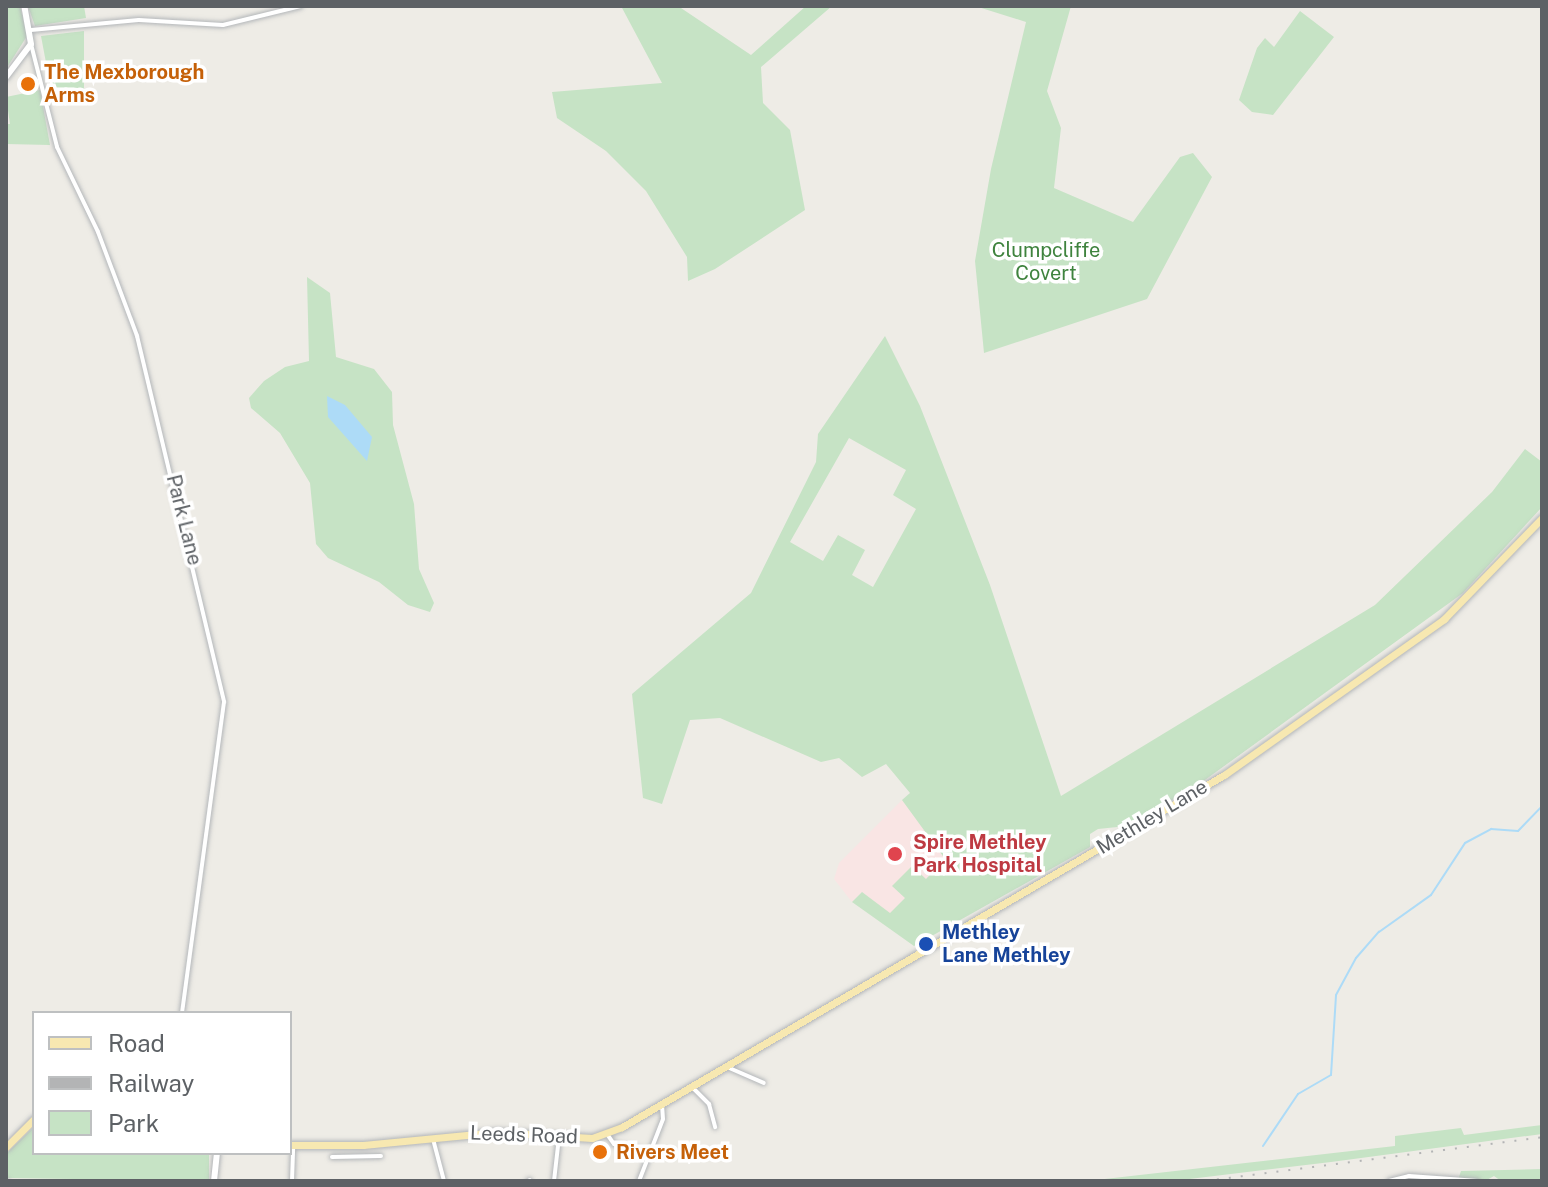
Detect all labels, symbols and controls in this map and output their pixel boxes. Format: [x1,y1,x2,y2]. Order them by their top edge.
place label: The Mexborough Arms [44,60,204,107]
marker: The Mexborough Arms [19,75,37,93]
park label: Clumpcliffe Covert [992,238,1100,285]
street label: Park Lane [161,472,207,568]
street label: Methley Lane [1092,774,1212,860]
place label: Spire Methley Park Hospital [913,830,1047,877]
marker: Spire Methley Park Hospital [884,843,906,865]
place label: Methley Lane Methley [942,920,1071,967]
marker: Methley Lane Methley [917,935,935,953]
legend [32,1011,292,1155]
text: Road [108,1029,165,1057]
text: Railway [108,1069,194,1097]
text: Park [108,1109,159,1137]
street label: Leeds Road [470,1121,578,1149]
place label: Rivers Meet [616,1140,729,1164]
marker: Rivers Meet [591,1143,609,1161]

